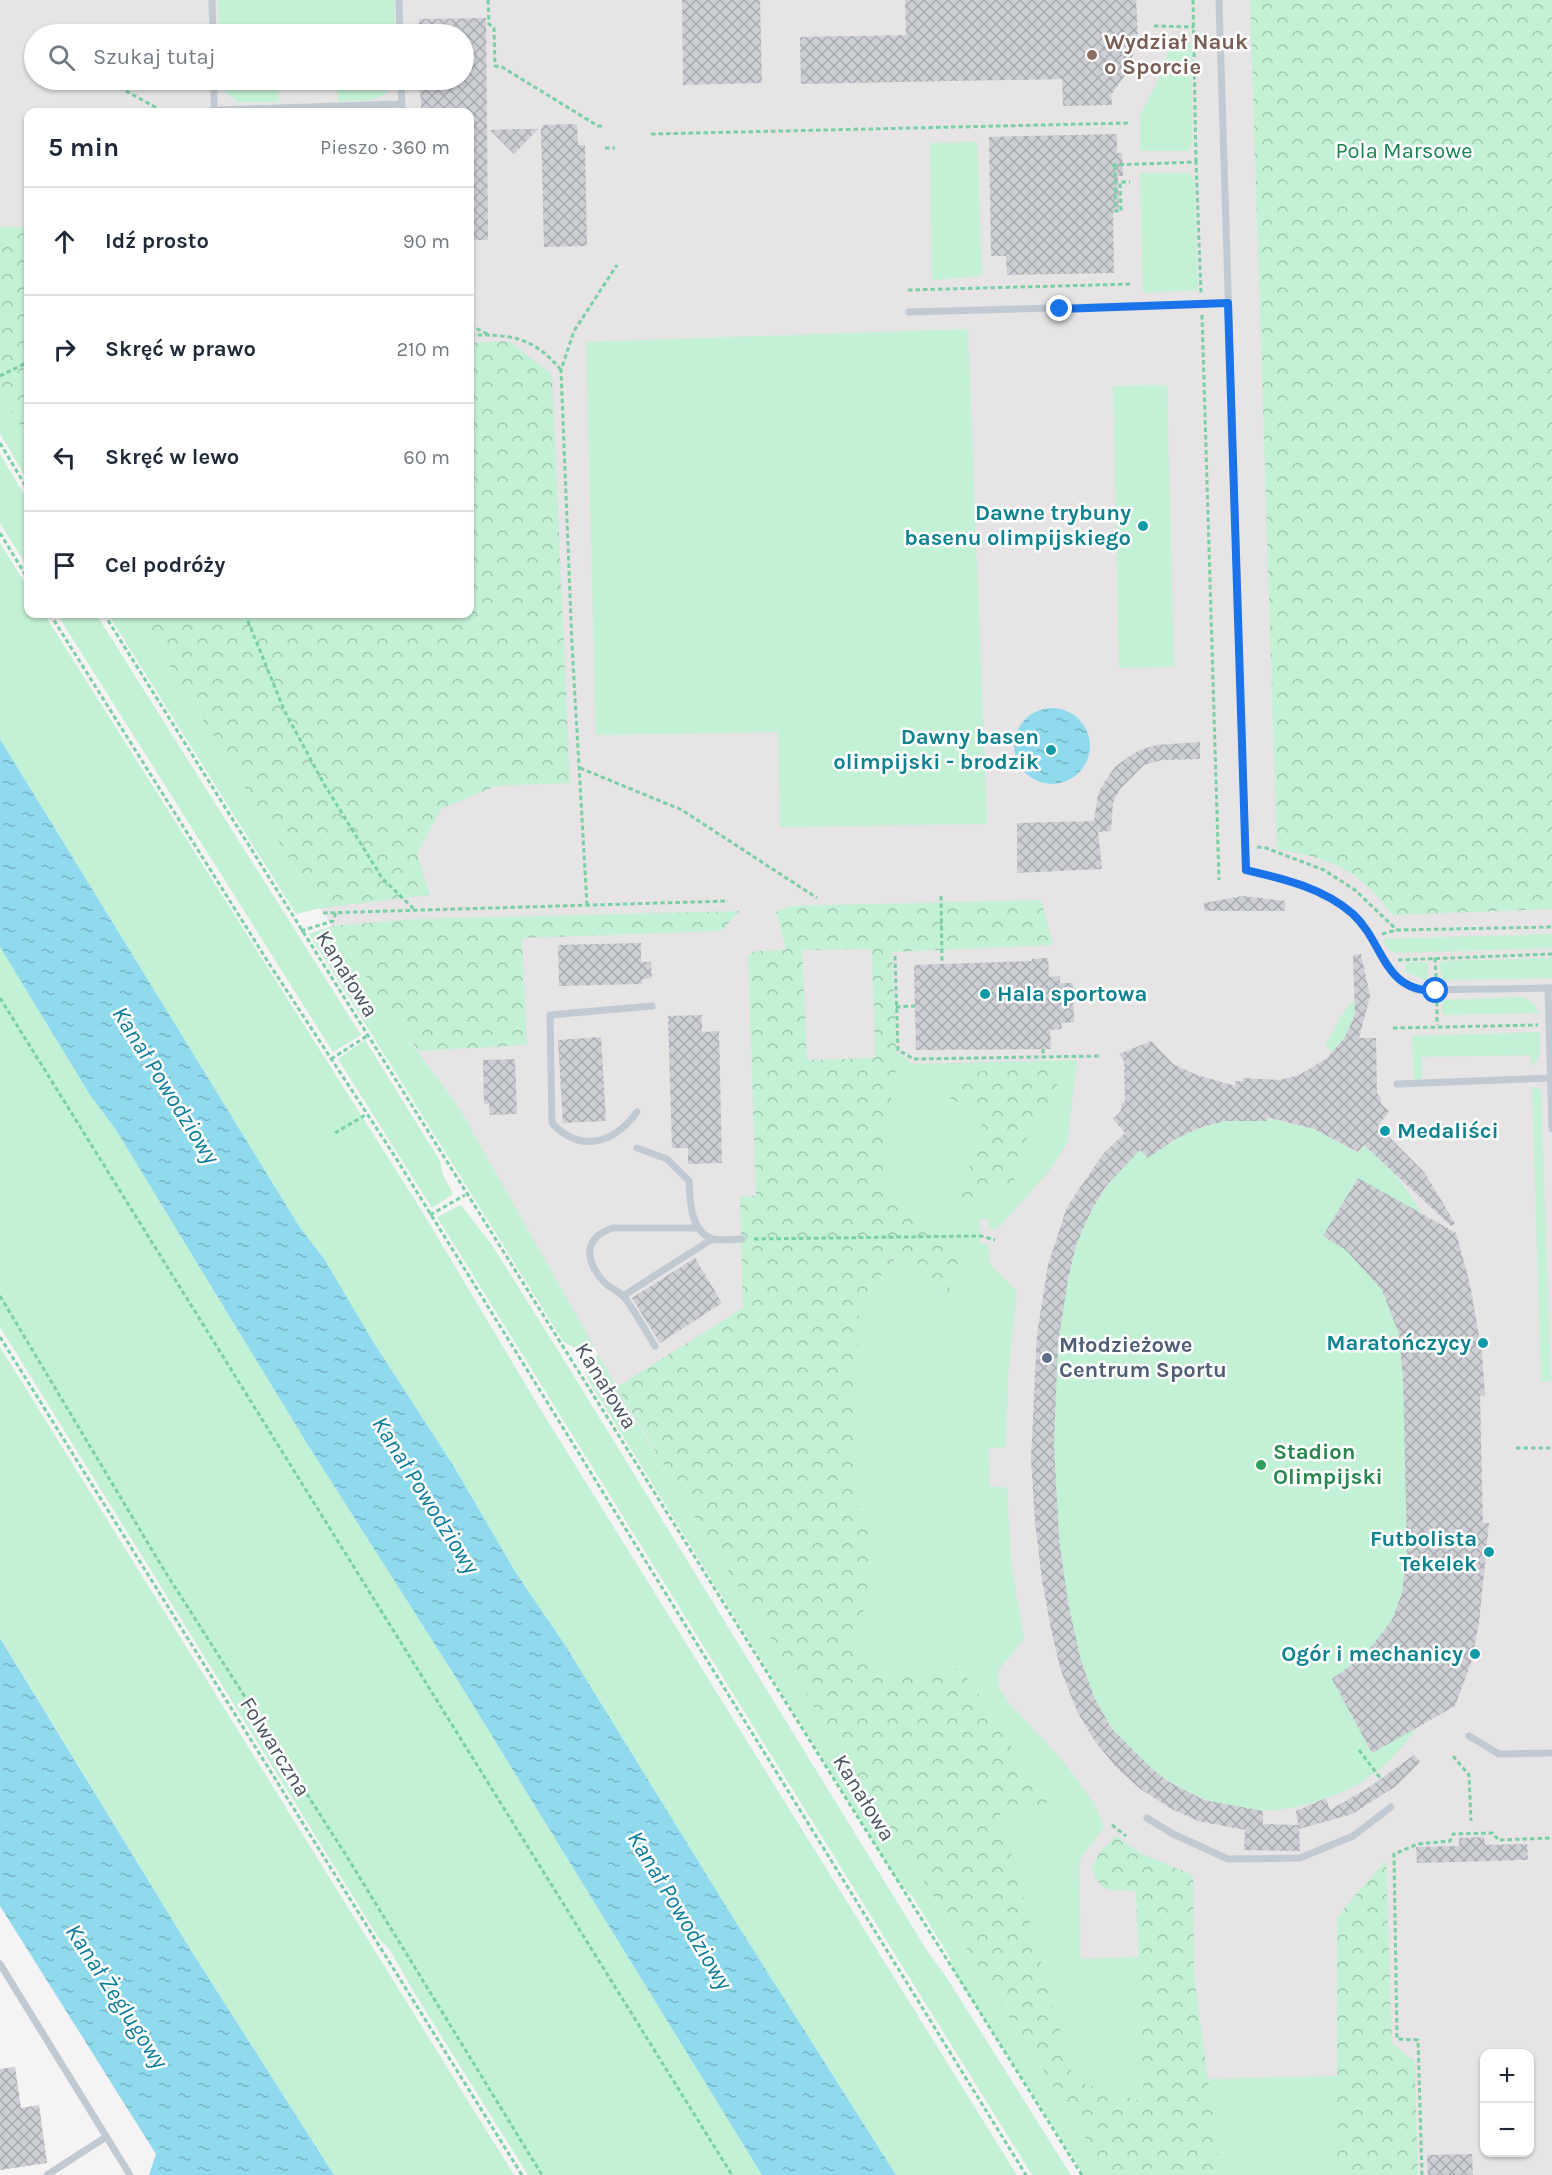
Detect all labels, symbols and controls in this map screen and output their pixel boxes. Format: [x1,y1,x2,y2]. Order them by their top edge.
search box [24,24,474,90]
place label: Wydział Nauk o Sporcie [1104,29,1248,80]
icon: search [45,41,78,74]
text: Szukaj tutaj [93,44,216,70]
marker: Wydział Nauk o Sporcie [1085,48,1099,62]
text: 5 min [48,132,119,163]
text: Pieszo · 360 m [320,136,450,159]
park label: Pola Marsowe [1335,138,1473,164]
icon: ahead [48,225,81,258]
text: Idź prosto [105,228,209,254]
text: 90 m [403,230,450,253]
route end [1046,295,1072,321]
icon: right [48,333,81,366]
text: Skręć w prawo [105,336,256,362]
text: 210 m [396,338,450,361]
icon: left [48,441,81,474]
text: Skręć w lewo [105,444,239,470]
text: 60 m [403,446,450,469]
place label: Dawne trybuny basenu olimpijskiego [904,500,1131,551]
marker: Dawne trybuny basenu olimpijskiego [1136,519,1150,533]
icon: arrive [48,549,81,582]
text: Cel podróży [105,552,225,578]
place label: Dawny basen olimpijski - brodzik [833,724,1039,775]
marker: Dawny basen olimpijski - brodzik [1044,743,1058,757]
street label: Kanałowa [310,926,384,1022]
route start [1422,977,1448,1003]
place label: Hala sportowa [997,981,1147,1007]
marker: Hala sportowa [978,987,992,1001]
water label: Kanał Powodziowy [106,1001,226,1169]
place label: Medaliści [1397,1118,1499,1144]
marker: Medaliści [1378,1124,1392,1138]
place label: Maratończycy [1326,1330,1471,1356]
place label: Młodzieżowe Centrum Sportu [1059,1332,1227,1383]
marker: Maratończycy [1476,1336,1490,1350]
street label: Kanałowa [569,1338,643,1434]
marker: Młodzieżowe Centrum Sportu [1040,1351,1054,1365]
water label: Kanał Powodziowy [366,1411,486,1579]
place label: Stadion Olimpijski [1273,1439,1383,1490]
marker: Stadion Olimpijski [1254,1458,1268,1472]
place label: Futbolista Tekelek [1370,1526,1477,1577]
marker: Futbolista Tekelek [1482,1545,1496,1559]
place label: Ogór i mechanicy [1281,1641,1463,1667]
marker: Ogór i mechanicy [1468,1647,1482,1661]
street label: Folwarczna [234,1693,316,1801]
street label: Kanałowa [827,1750,901,1846]
water label: Kanał Powodziowy [622,1826,739,1995]
water label: Kanał Żeglugowy [60,1918,174,2074]
map controls [1480,2049,1534,2157]
button: + [1480,2049,1534,2103]
button: − [1480,2103,1534,2157]

